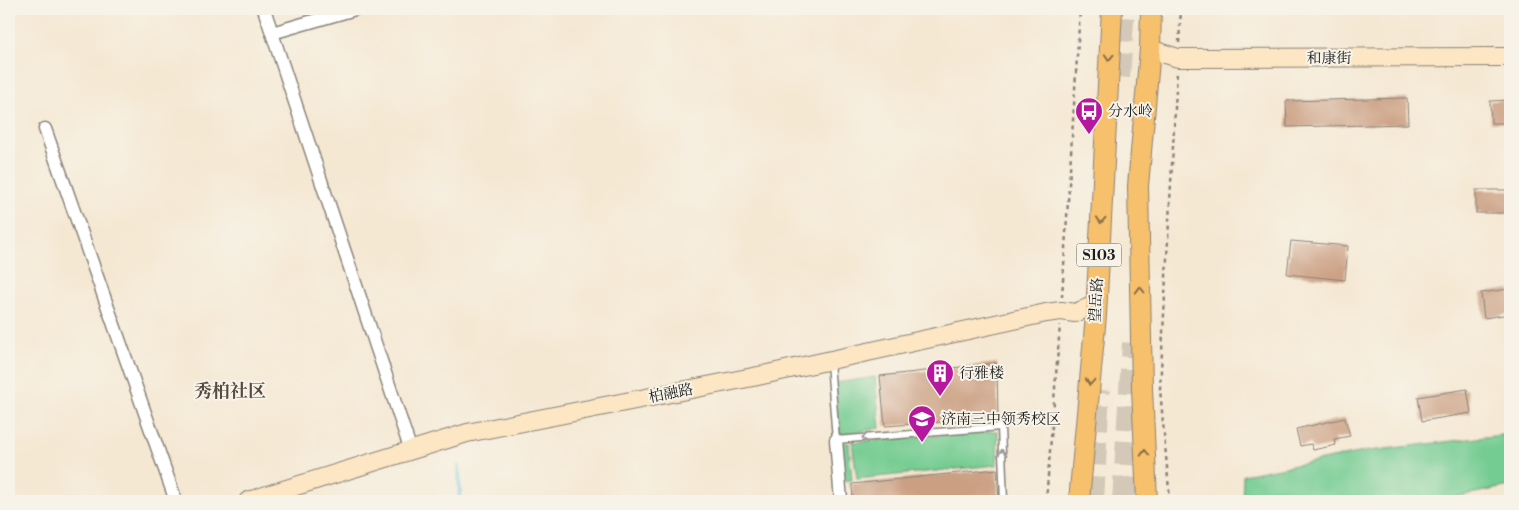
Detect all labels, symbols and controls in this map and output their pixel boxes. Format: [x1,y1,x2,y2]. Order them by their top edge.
street label: 和康街 [1306,49,1352,68]
one-way arrow [1103,54,1114,62]
bus stop icon: 分水岭 [1074,96,1104,135]
place label: 分水岭 [1108,102,1153,121]
one-way arrow [1095,216,1106,224]
road number: S103 [1076,244,1122,266]
street label: 望岳路 [1086,277,1107,323]
one-way arrow [1135,286,1145,294]
building icon: 行雅楼 [925,358,955,397]
place label: 行雅楼 [959,364,1004,383]
one-way arrow [1085,378,1096,386]
district label: 秀柏社区 [194,380,266,403]
street label: 柏融路 [647,380,695,407]
school or university icon: 济南三中领秀校区 [907,404,937,443]
place label: 济南三中领秀校区 [941,410,1061,429]
one-way arrow [861,432,869,443]
one-way arrow [997,448,1008,456]
one-way arrow [1140,448,1150,456]

